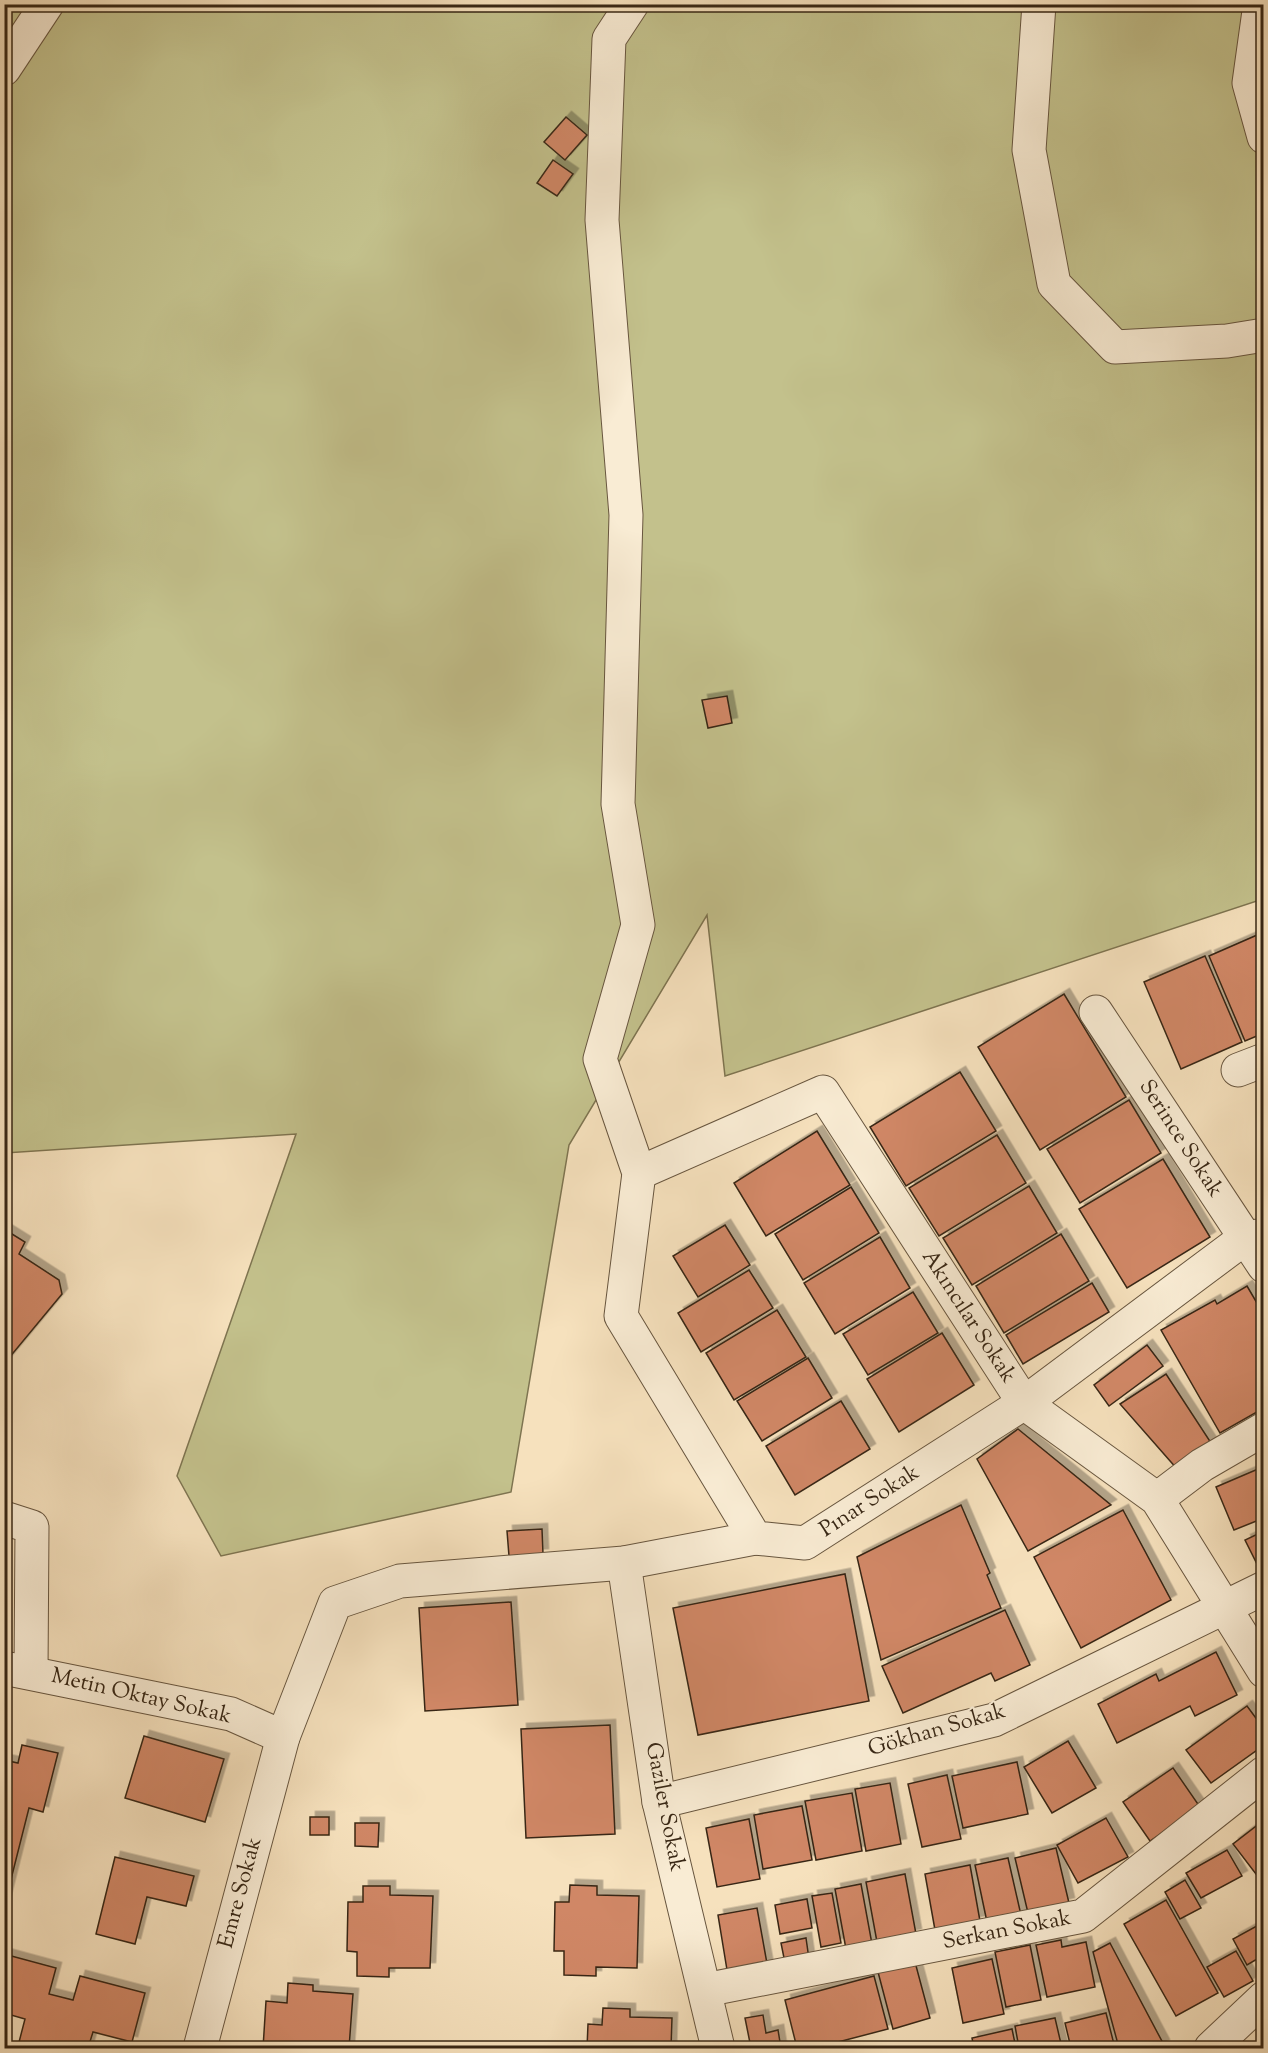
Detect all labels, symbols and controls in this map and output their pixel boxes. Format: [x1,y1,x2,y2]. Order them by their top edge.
street label: Serince Sokak [1130,1074,1230,1204]
street label: Akıncılar Sokak [913,1244,1023,1390]
street label: Pınar Sokak [814,1458,926,1546]
street label: Metin Oktay Sokak [48,1661,234,1733]
street label: Gökhan Sokak [864,1696,1010,1766]
street label: Gaziler Sokak [636,1740,692,1874]
street label: Emre Sokak [211,1834,271,1952]
street label: Serkan Sokak [940,1903,1074,1959]

